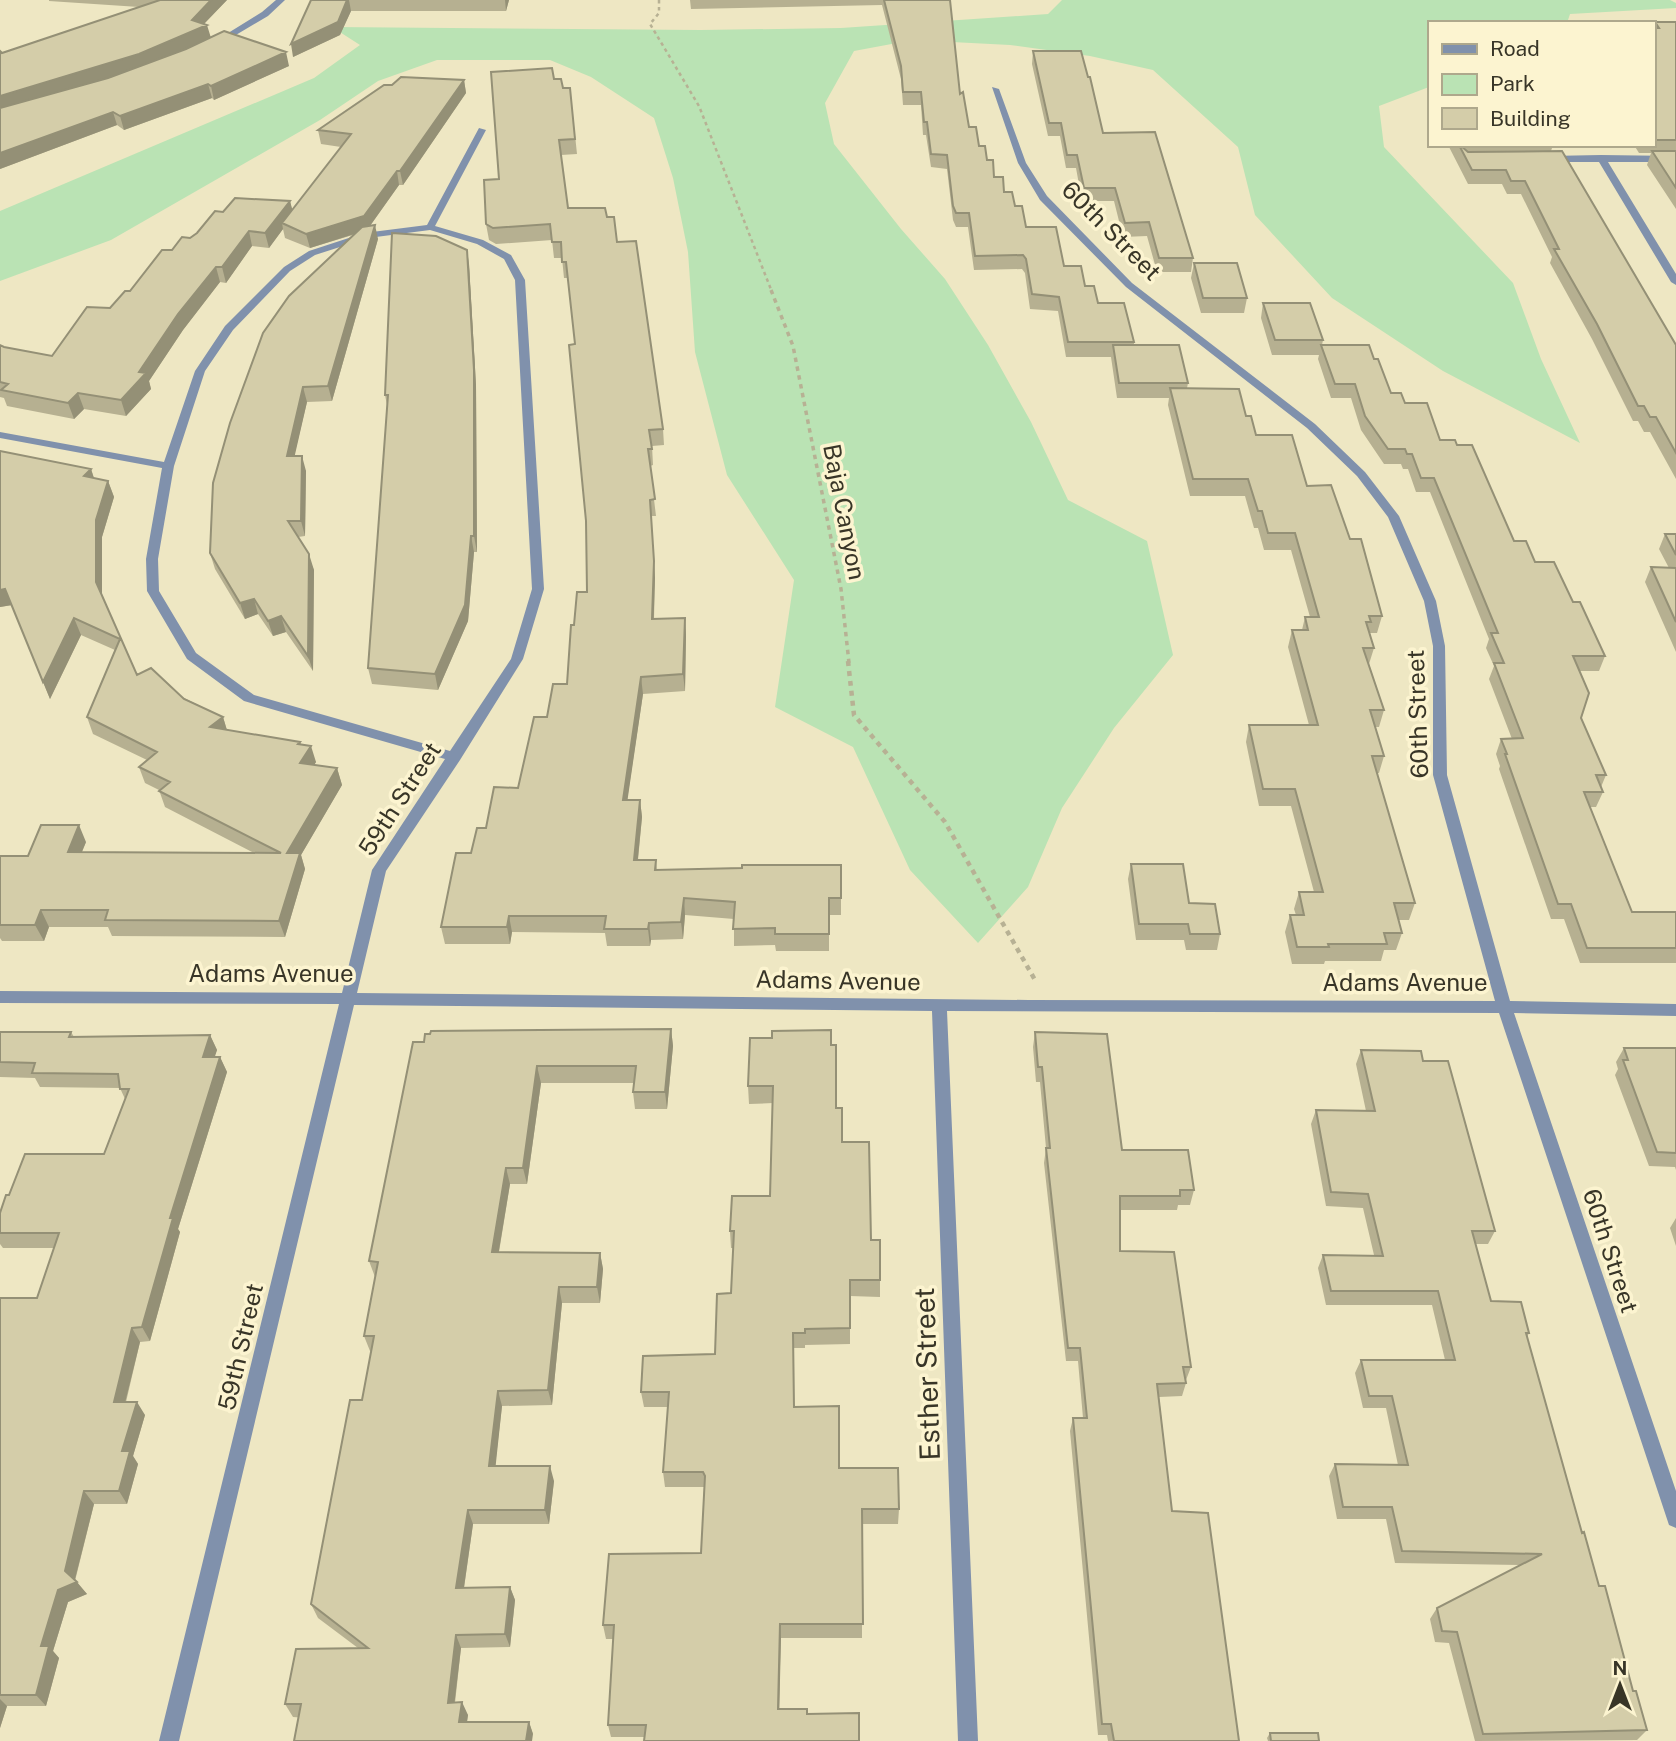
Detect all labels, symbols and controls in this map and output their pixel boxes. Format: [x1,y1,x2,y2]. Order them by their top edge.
legend [1428,21,1655,147]
text: Road [1490,36,1540,61]
text: Park [1490,71,1535,96]
text: Building [1490,106,1571,131]
street label: 60th Street [1056,175,1167,286]
street label: Baja Canyon [818,441,872,582]
street label: 60th Street [1401,649,1433,779]
street label: 59th Street [352,737,446,860]
street label: Adams Avenue [188,959,354,987]
street label: Adams Avenue [755,965,921,995]
street label: Adams Avenue [1322,968,1488,996]
street label: 60th Street [1578,1185,1644,1316]
street label: 59th Street [212,1281,268,1413]
street label: Esther Street [907,1287,946,1461]
north arrow [1585,1650,1655,1720]
text: N [1613,1657,1627,1679]

